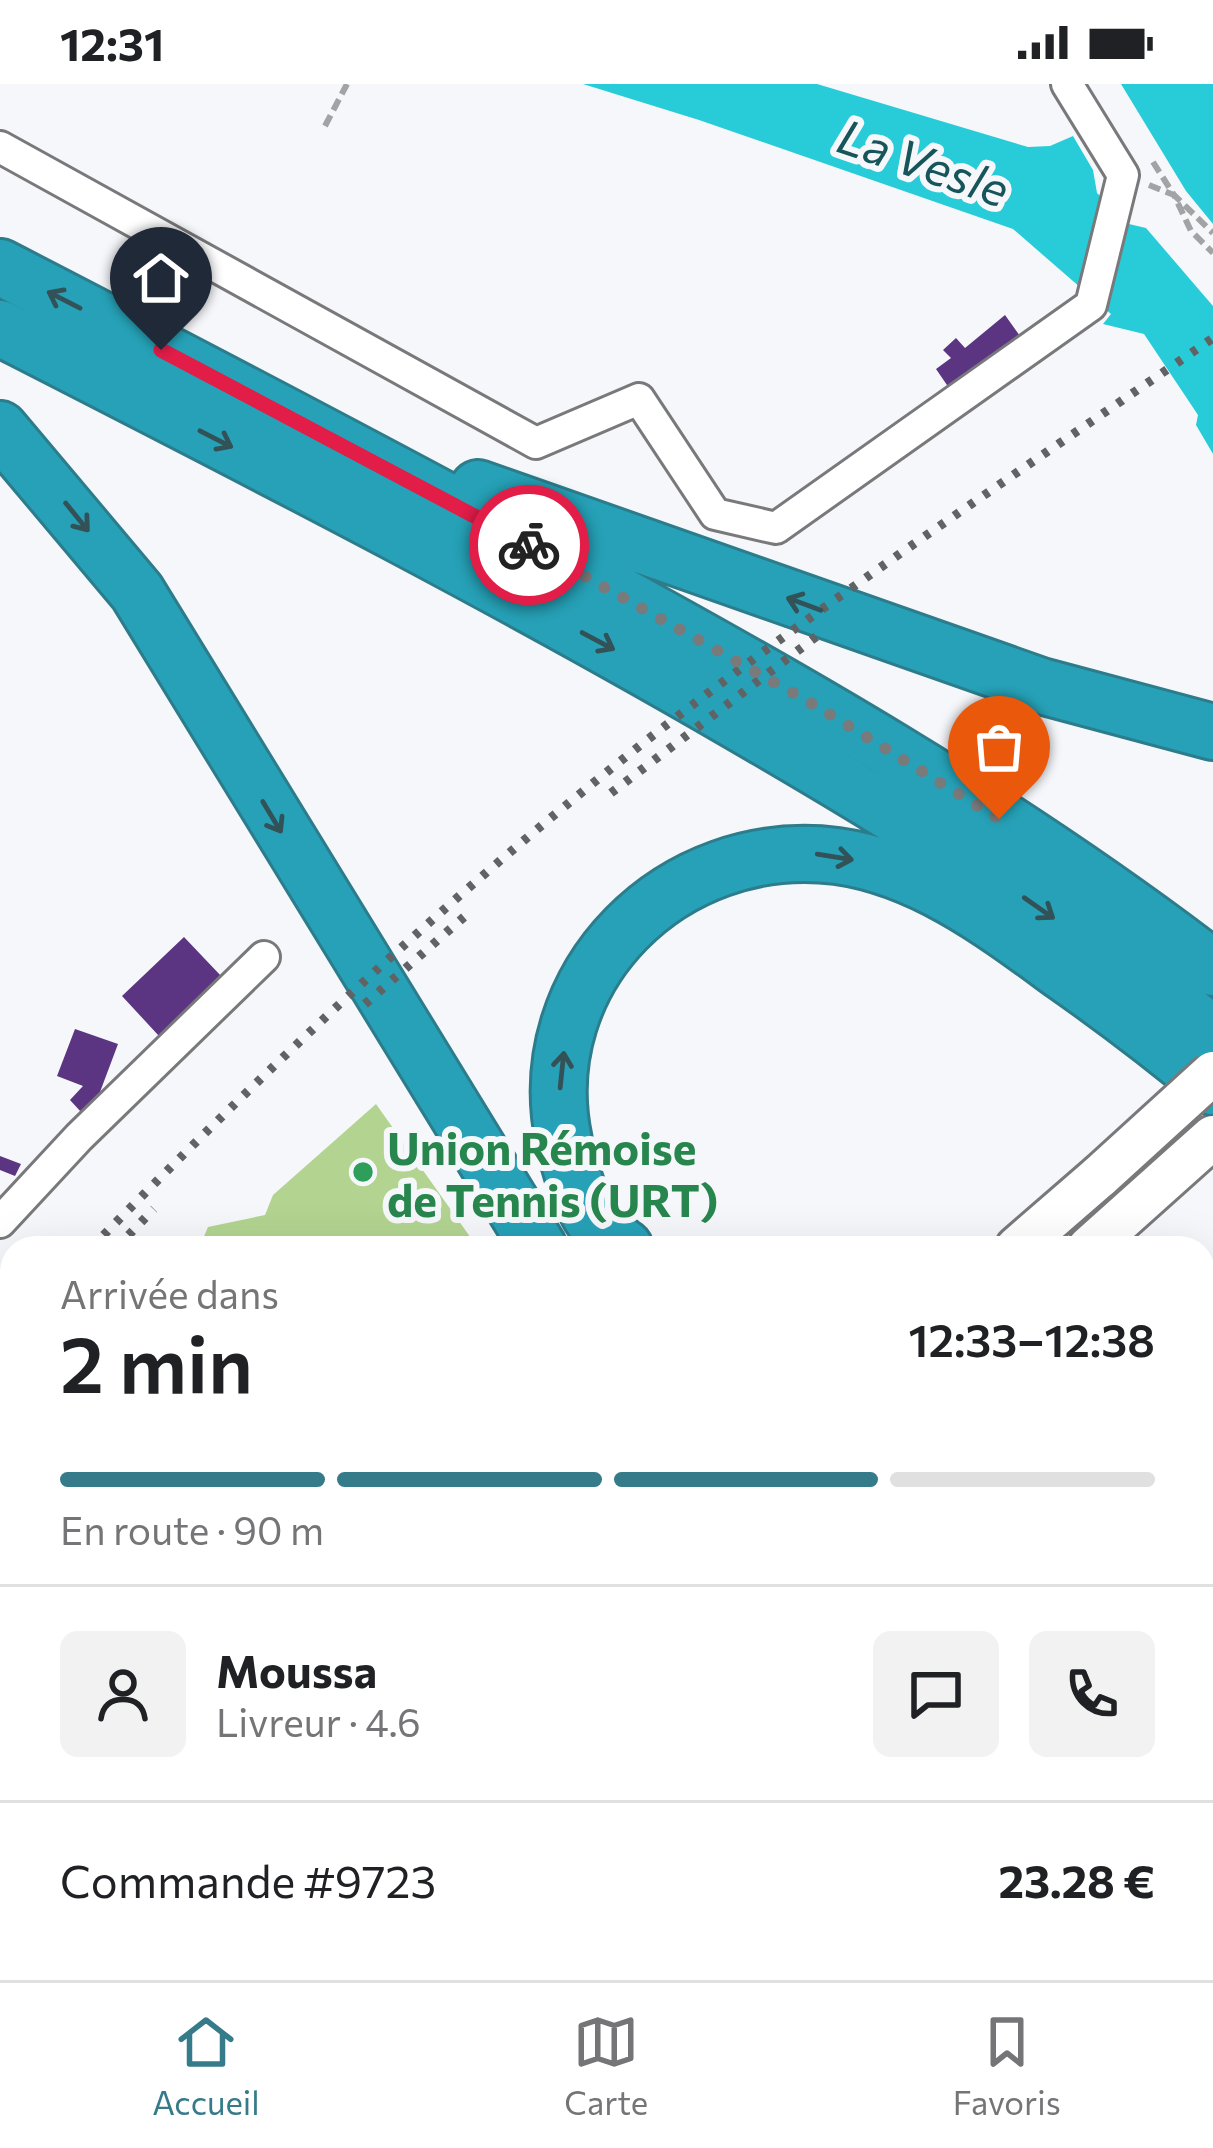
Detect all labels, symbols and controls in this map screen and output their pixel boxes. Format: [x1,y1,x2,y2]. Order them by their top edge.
text: 12:31 [60,15,164,70]
water label: La Vesle [831,104,1017,218]
pin [110,227,212,350]
icon: home [128,245,194,311]
one-way arrow [48,288,83,311]
one-way arrow [198,428,233,451]
courier [469,485,589,605]
one-way arrow [63,501,90,533]
icon: bike [496,512,562,578]
one-way arrow [787,592,824,613]
one-way arrow [579,630,614,653]
pin [948,696,1050,819]
icon: bag [966,714,1032,780]
one-way arrow [261,799,285,834]
one-way arrow [815,846,854,869]
one-way arrow [1022,895,1056,920]
one-way arrow [551,1051,574,1090]
place label: Union Rémoise de Tennis (URT) [387,1119,718,1226]
marker: Union Rémoise de Tennis (URT) [350,1159,376,1185]
text: Arrivée dans [60,1269,279,1317]
text: 12:33–12:38 [909,1311,1155,1366]
text: 2 min [60,1314,253,1409]
text: En route · 90 m [60,1505,324,1553]
button: person [60,1631,186,1757]
button: chat [873,1631,999,1757]
button: phone [1029,1631,1155,1757]
text: Moussa [216,1642,377,1697]
text: Livreur · 4.6 [216,1697,421,1745]
text: Commande #9723 [60,1852,436,1907]
text: 23.28 € [998,1852,1155,1907]
tab: Accueil [152,2009,260,2122]
tab: Carte [564,2009,648,2122]
tab: Favoris [953,2009,1061,2122]

